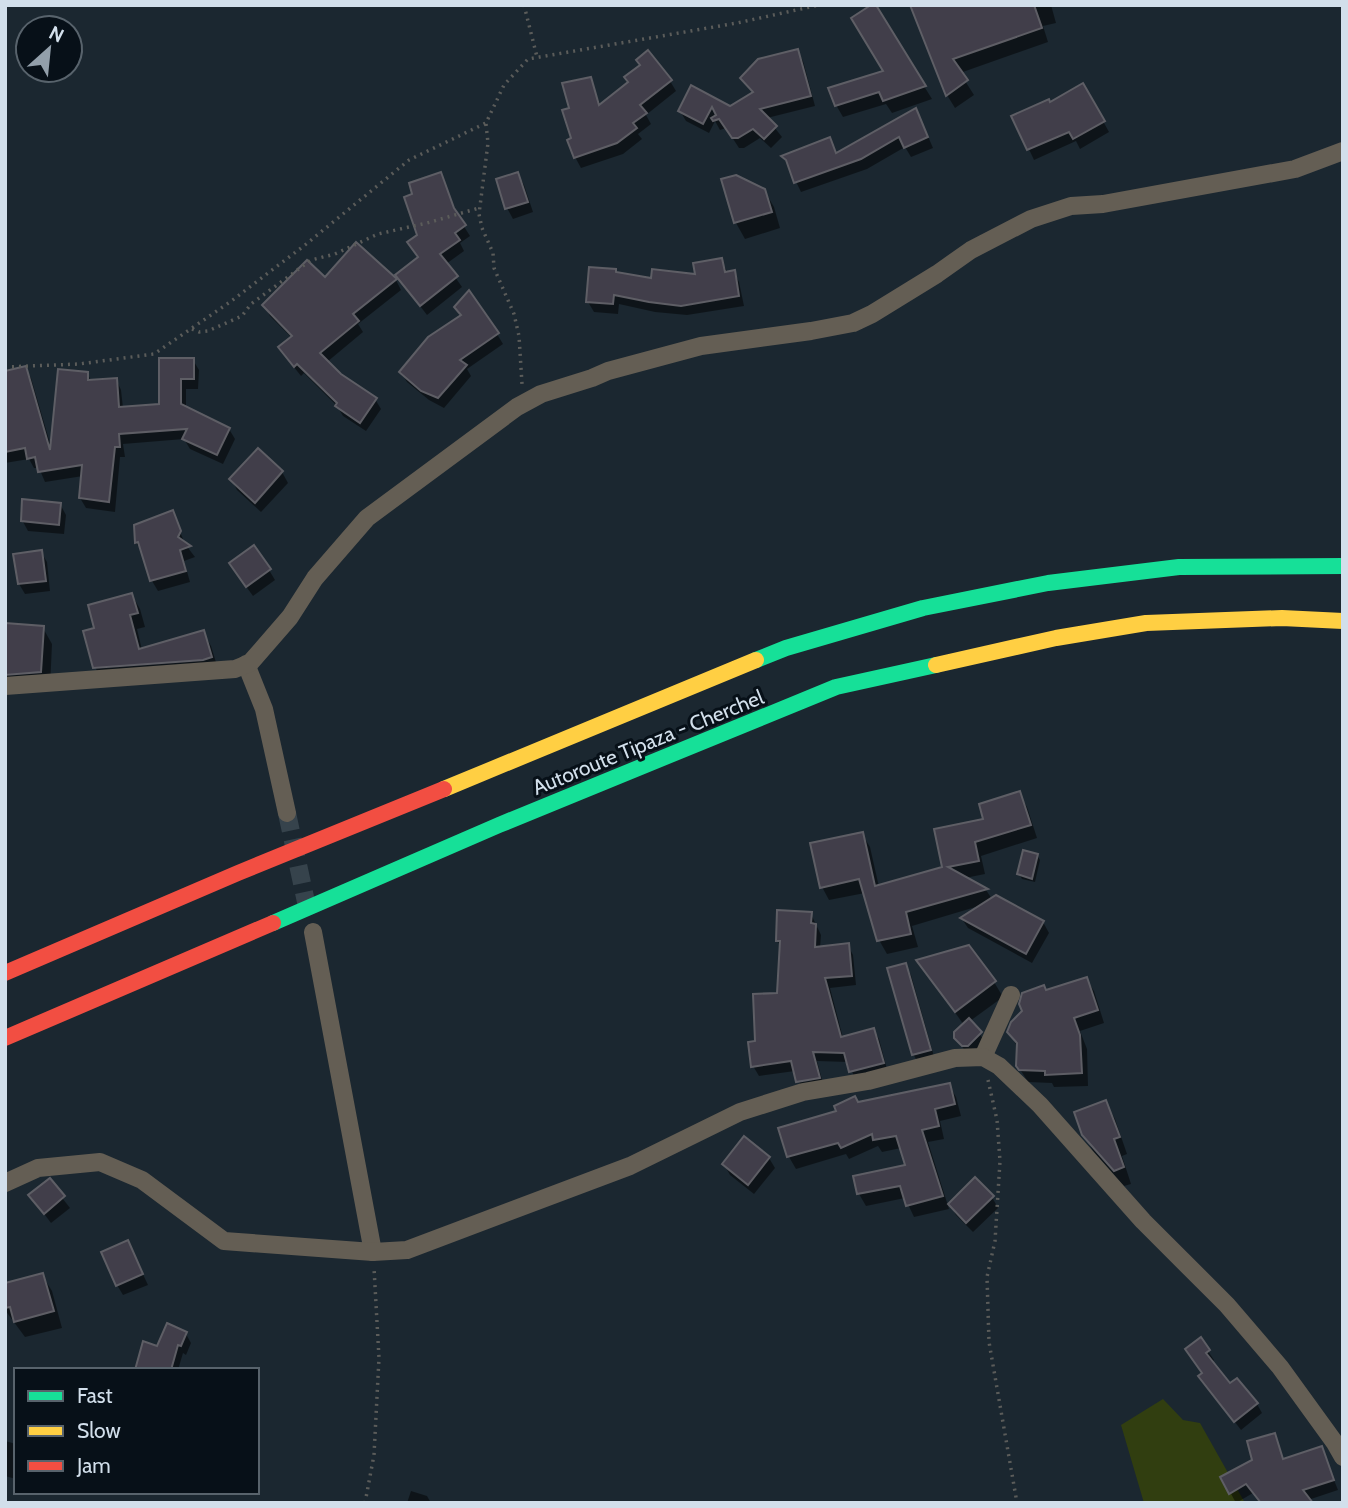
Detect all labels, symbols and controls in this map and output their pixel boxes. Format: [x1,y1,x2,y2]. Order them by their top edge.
north arrow [14,14,84,84]
text: N [45,21,68,48]
street label: Autoroute Tipaza - Cherchel [529,684,767,800]
legend [14,1368,259,1494]
text: Fast [77,1383,113,1408]
text: Slow [77,1418,121,1443]
text: Jam [76,1453,111,1478]

